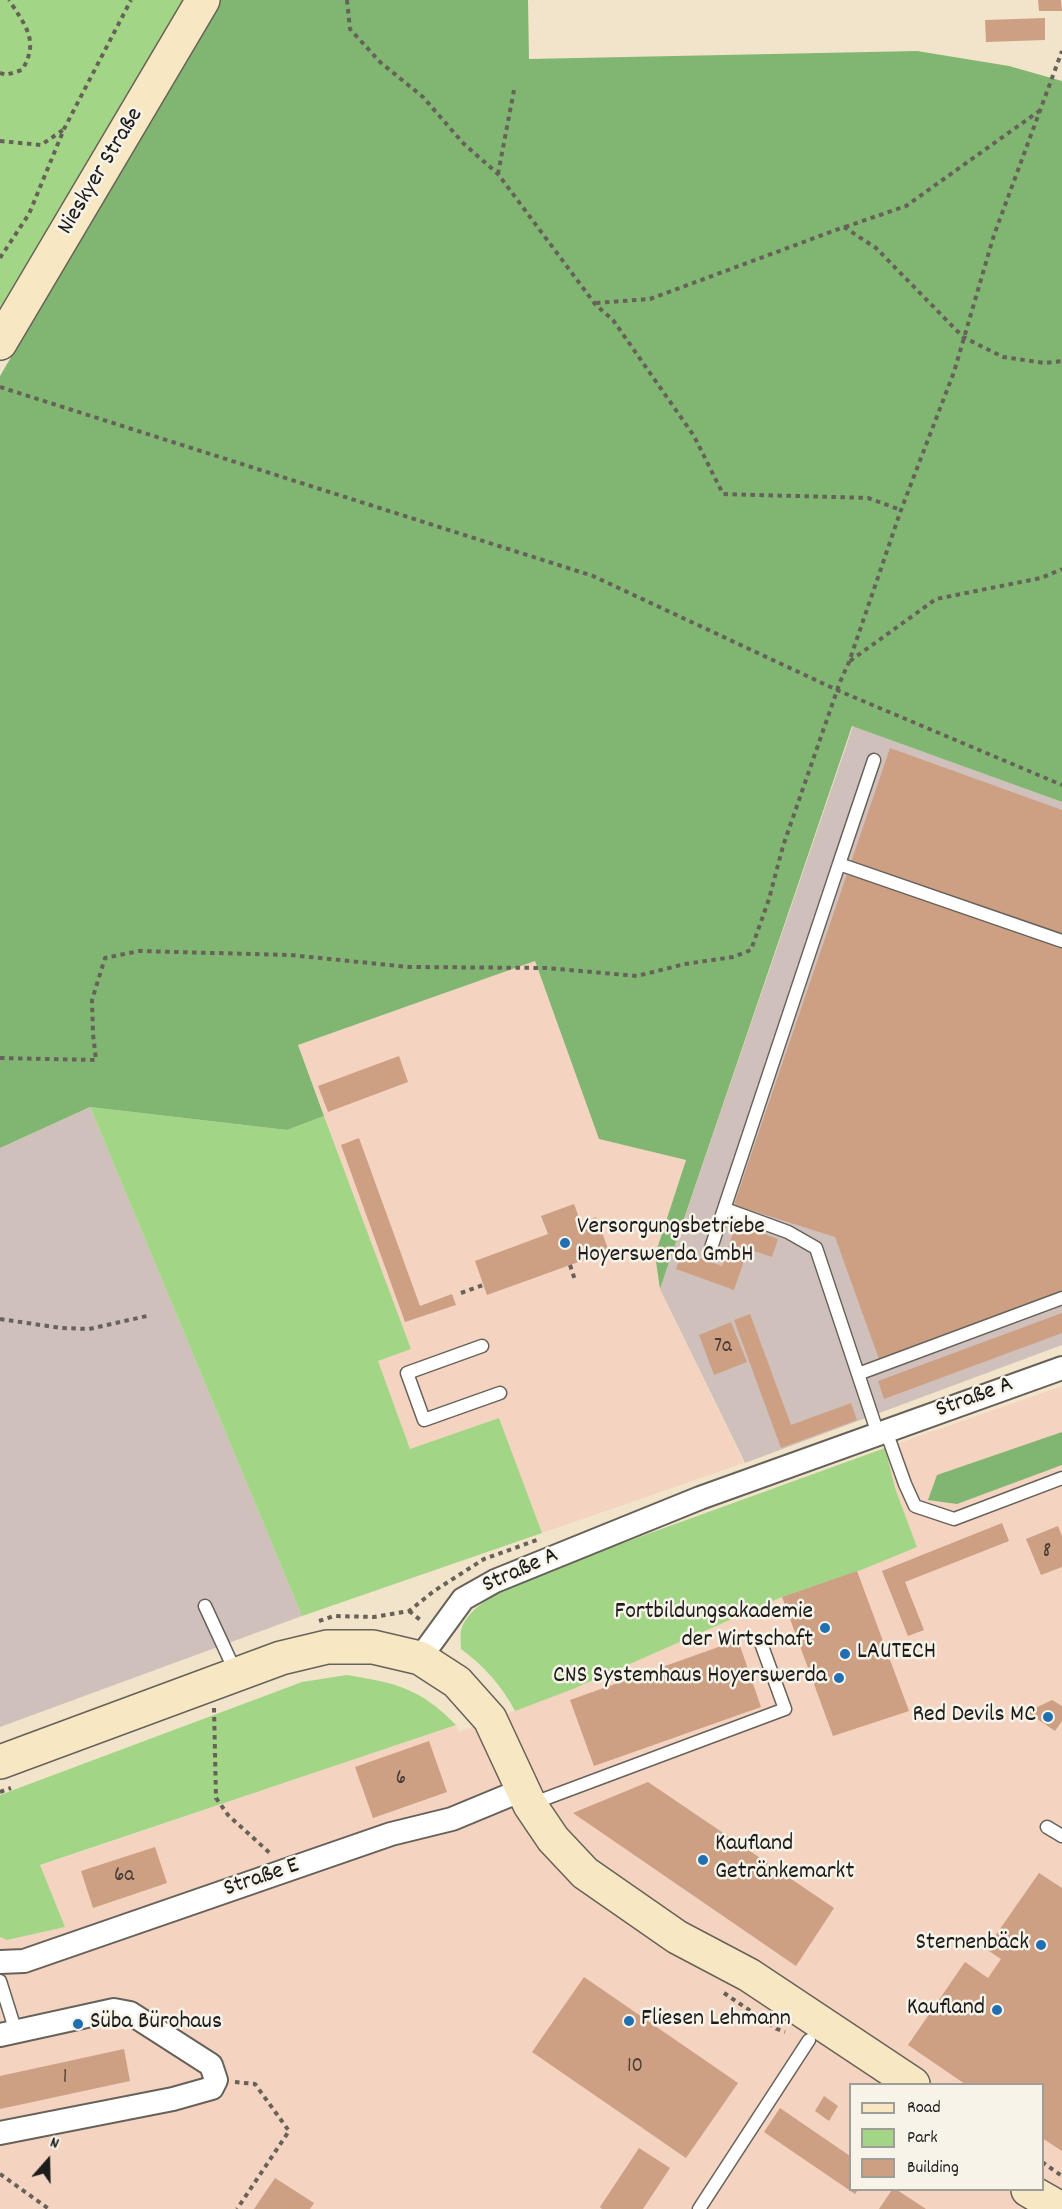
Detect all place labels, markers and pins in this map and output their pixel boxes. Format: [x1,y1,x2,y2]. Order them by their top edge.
place label: Versorgungsbetriebe Hoyerswerda GmbH [577,1215,765,1271]
marker: Versorgungsbetriebe Hoyerswerda GmbH [558,1236,572,1250]
place label: Fortbildungsakademie der Wirtschaft [614,1600,813,1656]
marker: Fortbildungsakademie der Wirtschaft [818,1621,832,1635]
place label: LAUTECH [857,1640,936,1668]
marker: LAUTECH [838,1647,852,1661]
place label: CNS Systemhaus Hoyerswerda [553,1664,827,1692]
marker: CNS Systemhaus Hoyerswerda [832,1671,846,1685]
place label: Red Devils MC [912,1703,1036,1731]
marker: Red Devils MC [1041,1710,1055,1724]
place label: Kaufland Getränkemarkt [715,1832,854,1888]
marker: Kaufland Getränkemarkt [696,1853,710,1867]
place label: Sternenbäck [916,1931,1029,1959]
marker: Sternenbäck [1034,1938,1048,1952]
place label: Kaufland [907,1996,985,2024]
marker: Kaufland [990,2003,1004,2017]
place label: Fliesen Lehmann [641,2007,791,2035]
place label: Süba Bürohaus [90,2010,222,2038]
marker: Fliesen Lehmann [622,2014,636,2028]
marker: Süba Bürohaus [71,2017,85,2031]

